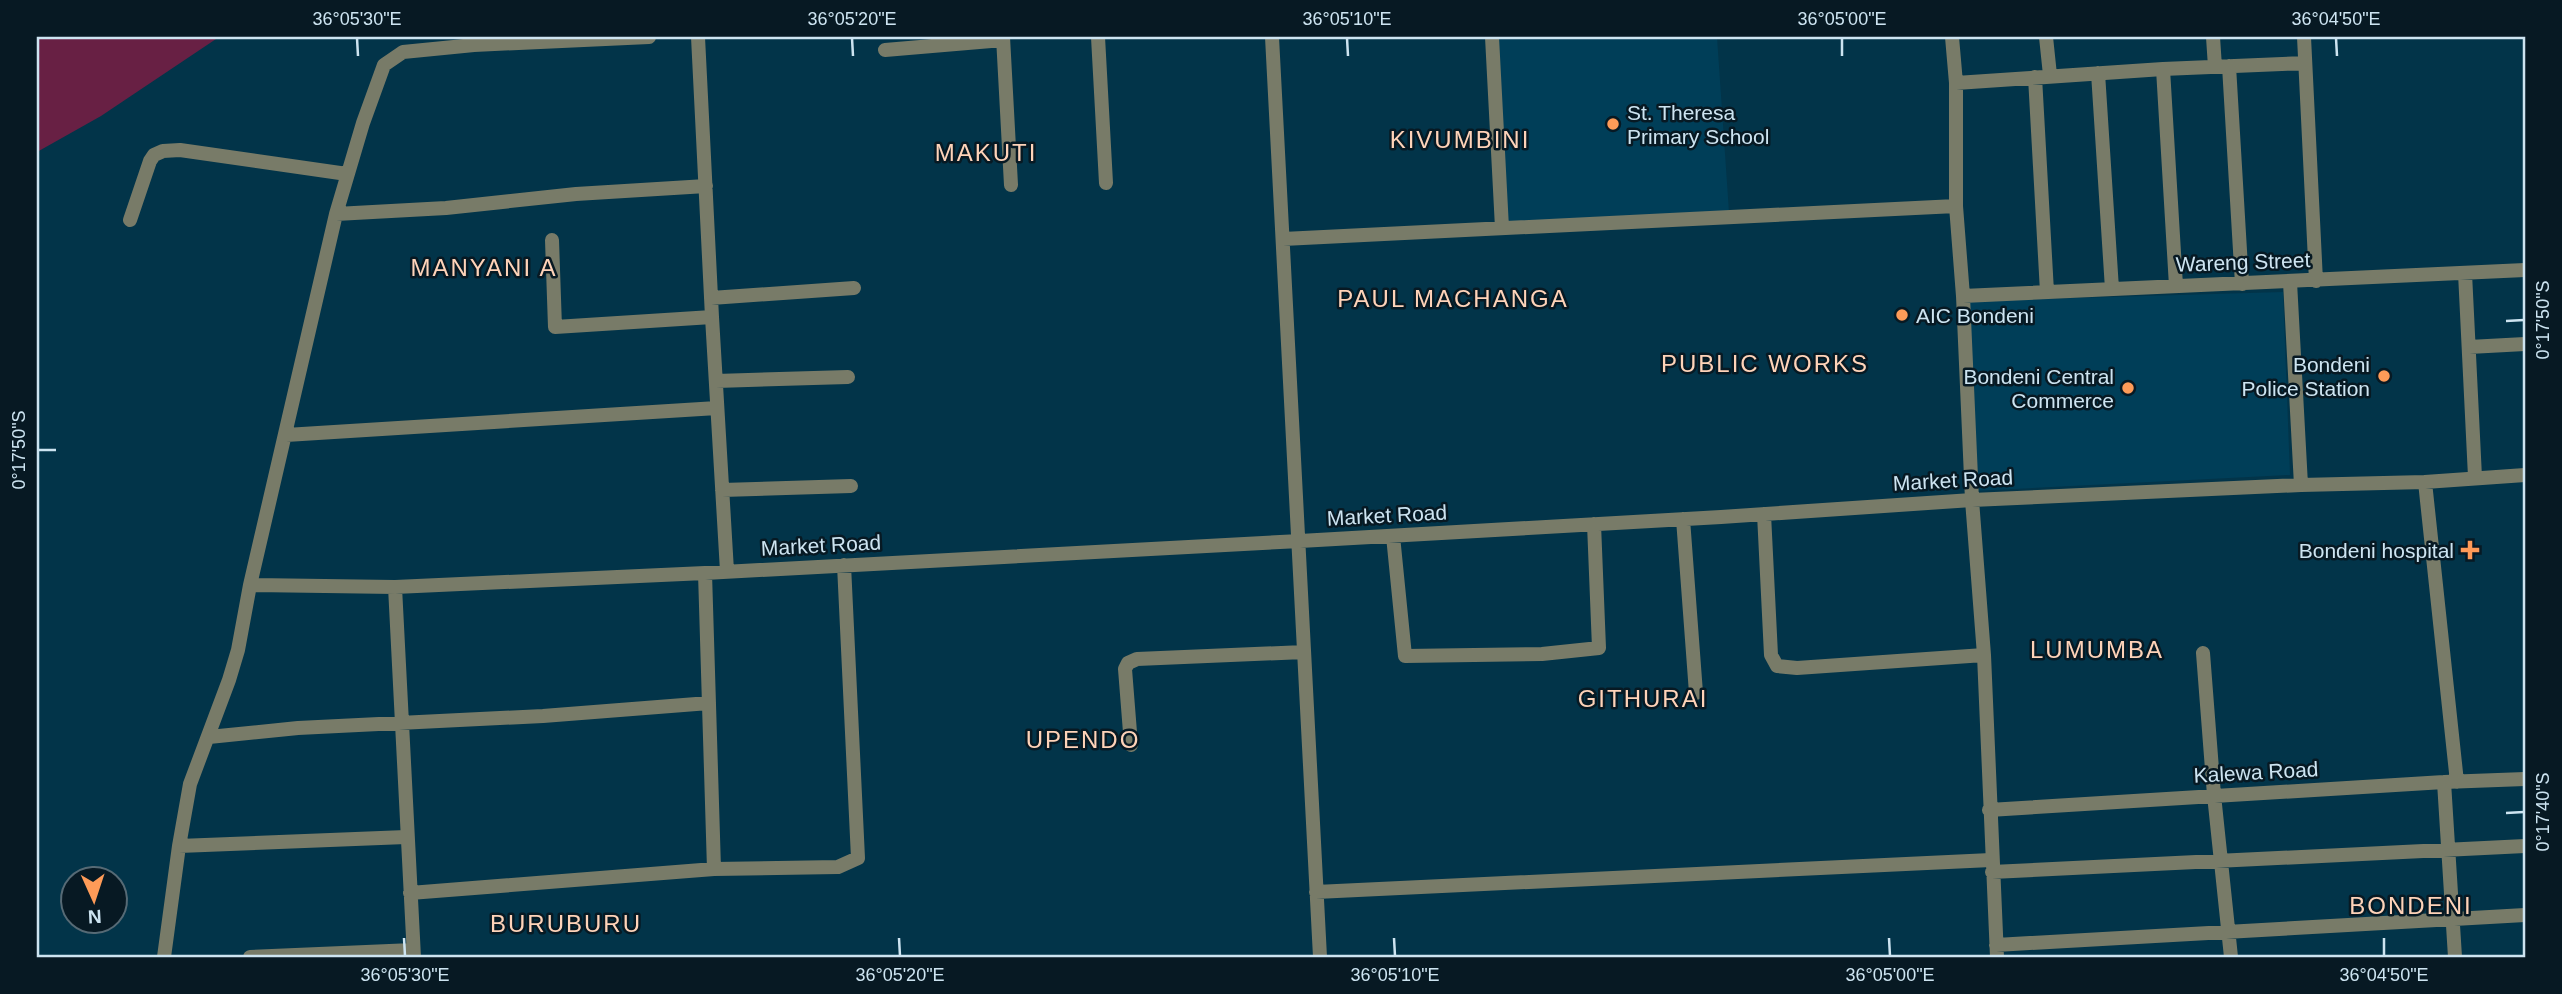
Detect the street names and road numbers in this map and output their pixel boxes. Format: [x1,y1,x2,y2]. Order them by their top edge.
street label: Wareng Street [2175,248,2311,276]
street label: Market Road [1892,465,2014,495]
street label: Market Road [1326,500,1448,530]
street label: Market Road [760,530,882,560]
street label: Kalewa Road [2193,757,2319,787]

